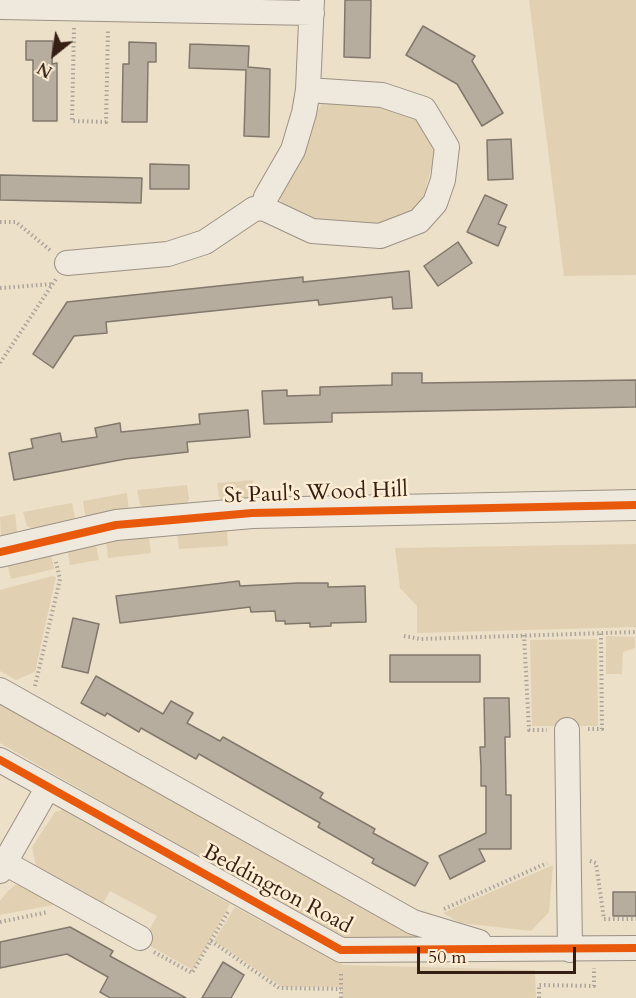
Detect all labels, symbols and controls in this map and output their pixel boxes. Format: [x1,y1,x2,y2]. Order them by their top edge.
north arrow [24,24,84,84]
text: N [33,57,57,83]
street label: St Paul's Wood Hill [224,478,408,510]
street label: Beddington Road [198,840,356,940]
scale bar [420,935,579,973]
text: 50 m [428,945,467,970]

